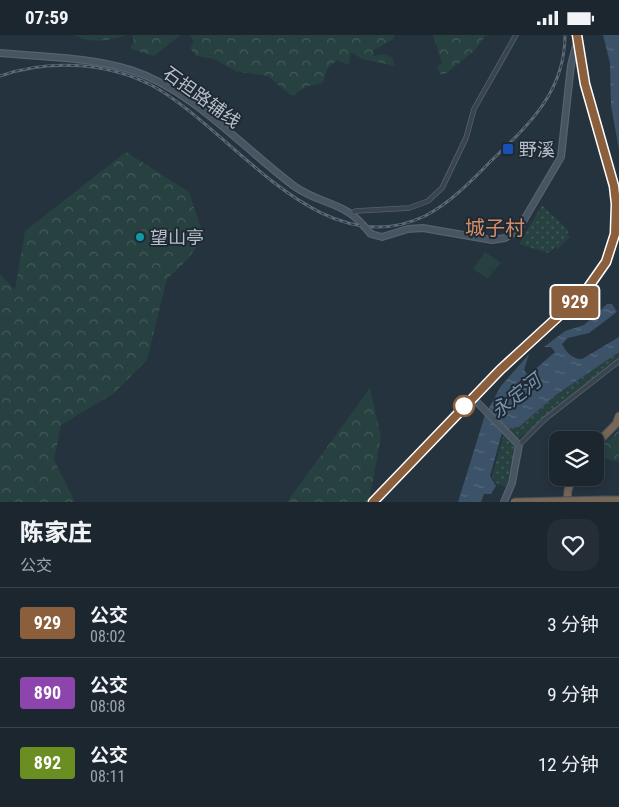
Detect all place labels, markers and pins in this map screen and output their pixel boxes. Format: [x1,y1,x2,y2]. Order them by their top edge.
place label: 野溪 [519,139,555,160]
marker: 野溪 [501,142,515,156]
place label: 望山亭 [150,227,204,248]
marker: 望山亭 [134,231,146,243]
unlabelled marker [453,395,475,417]

